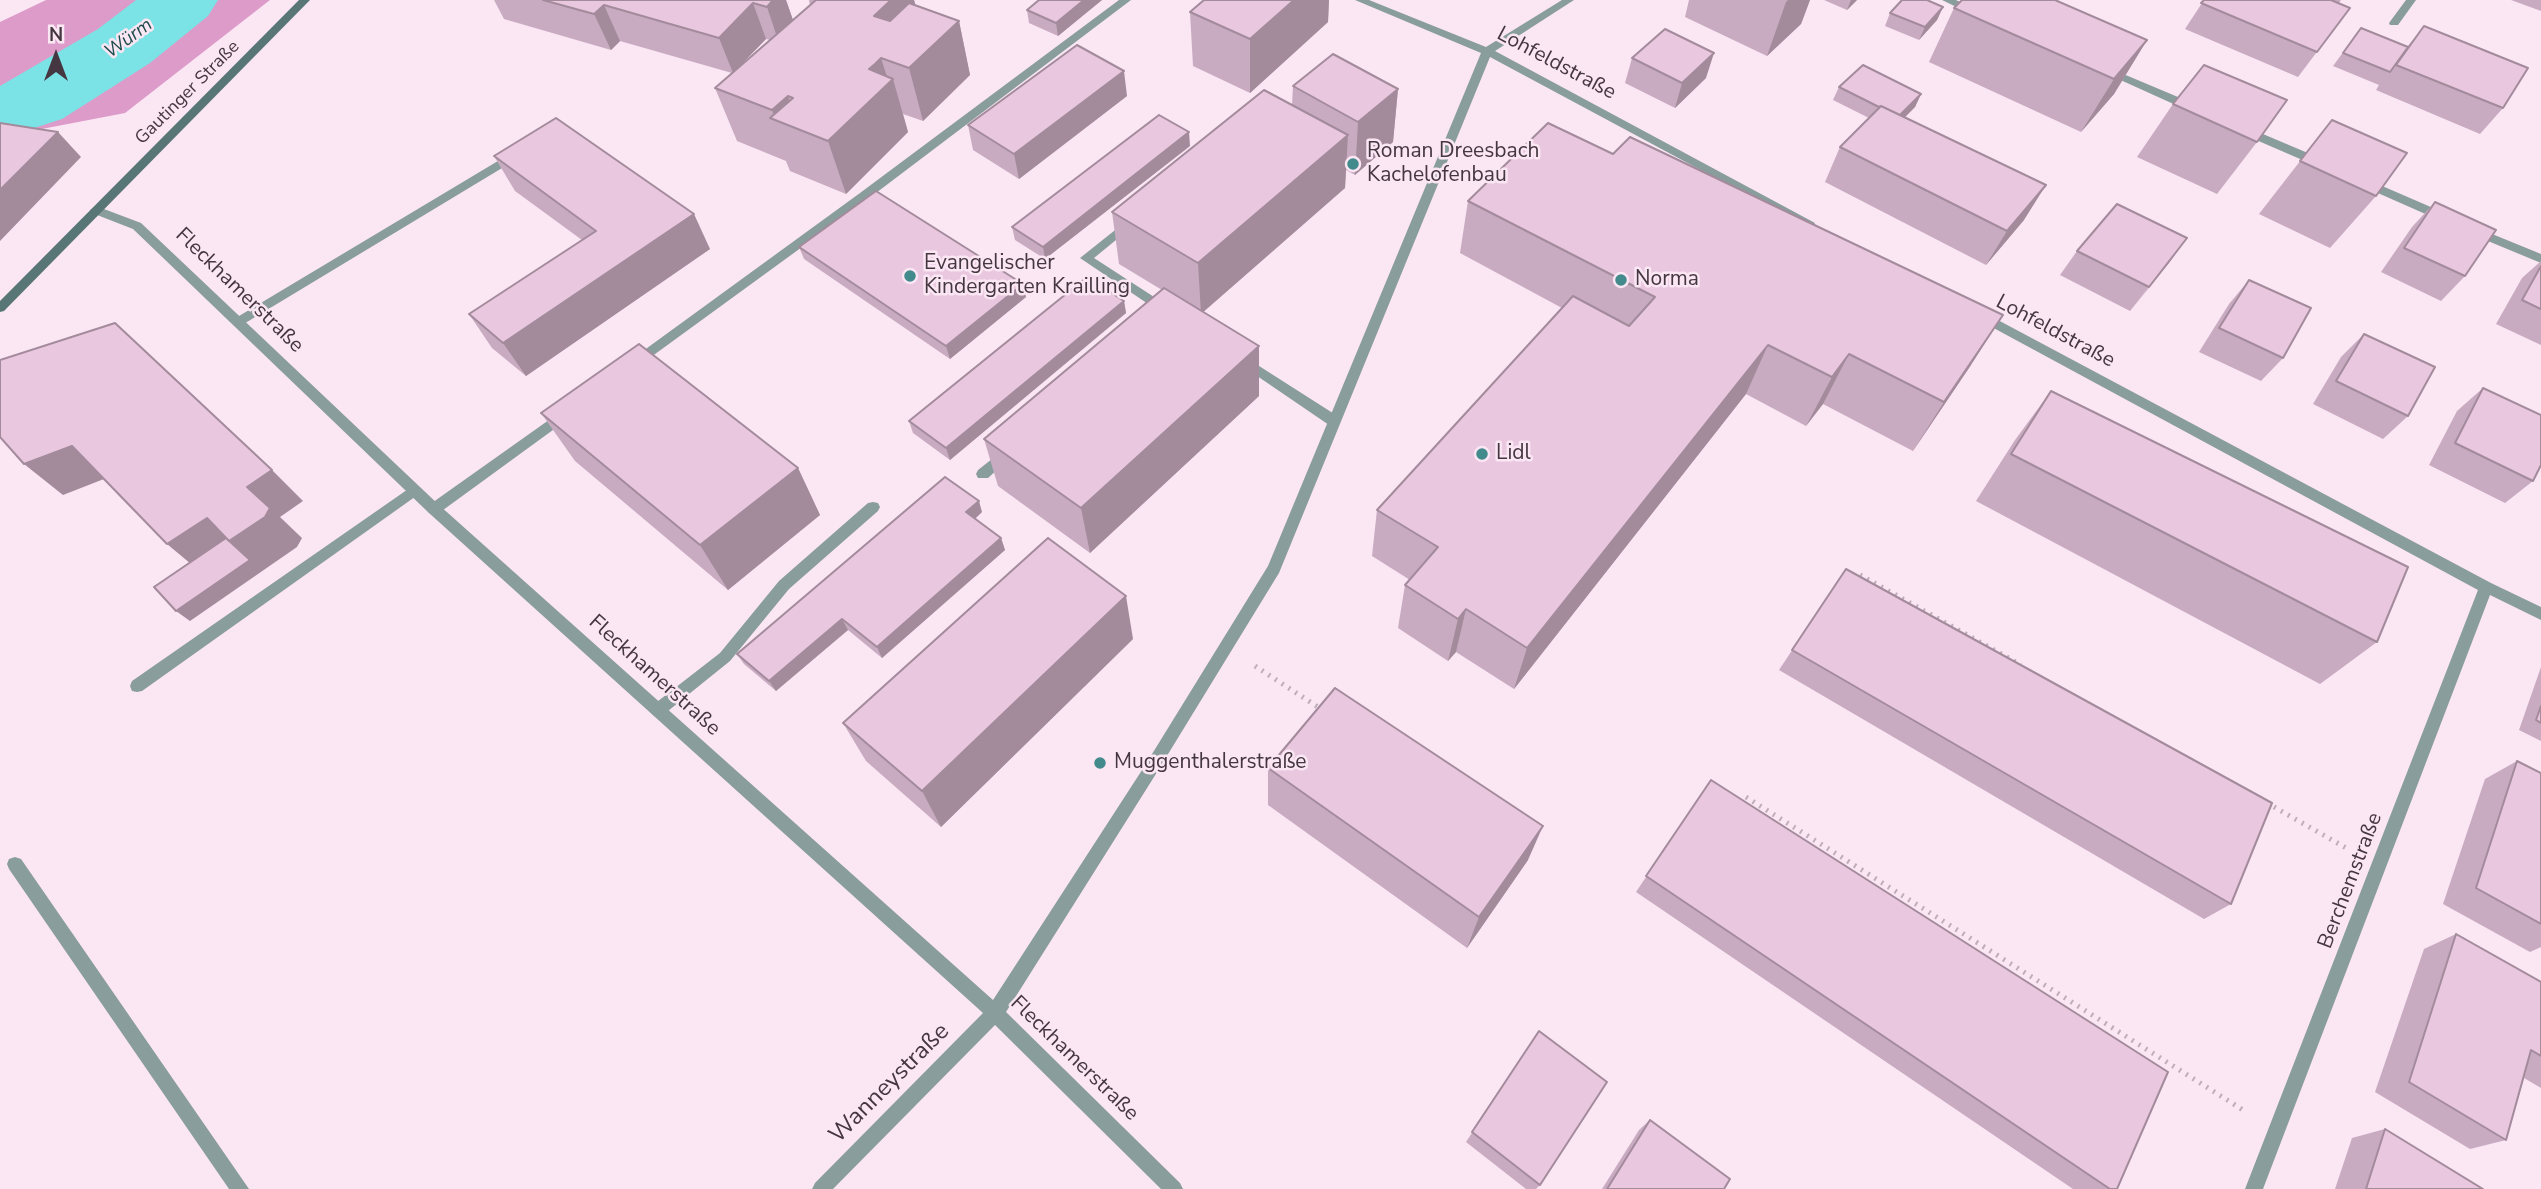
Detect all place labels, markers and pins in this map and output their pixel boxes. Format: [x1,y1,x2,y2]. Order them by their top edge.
place label: Roman Dreesbach Kachelofenbau [1367,139,1539,189]
marker: Roman Dreesbach Kachelofenbau [1345,156,1361,172]
place label: Evangelischer Kindergarten Krailling [924,251,1130,301]
place label: Norma [1635,267,1699,293]
marker: Evangelischer Kindergarten Krailling [902,268,918,284]
marker: Norma [1613,272,1629,288]
place label: Lidl [1496,441,1531,467]
marker: Lidl [1474,446,1490,462]
place label: Muggenthalerstraße [1114,750,1307,776]
marker: Muggenthalerstraße [1092,755,1108,771]

